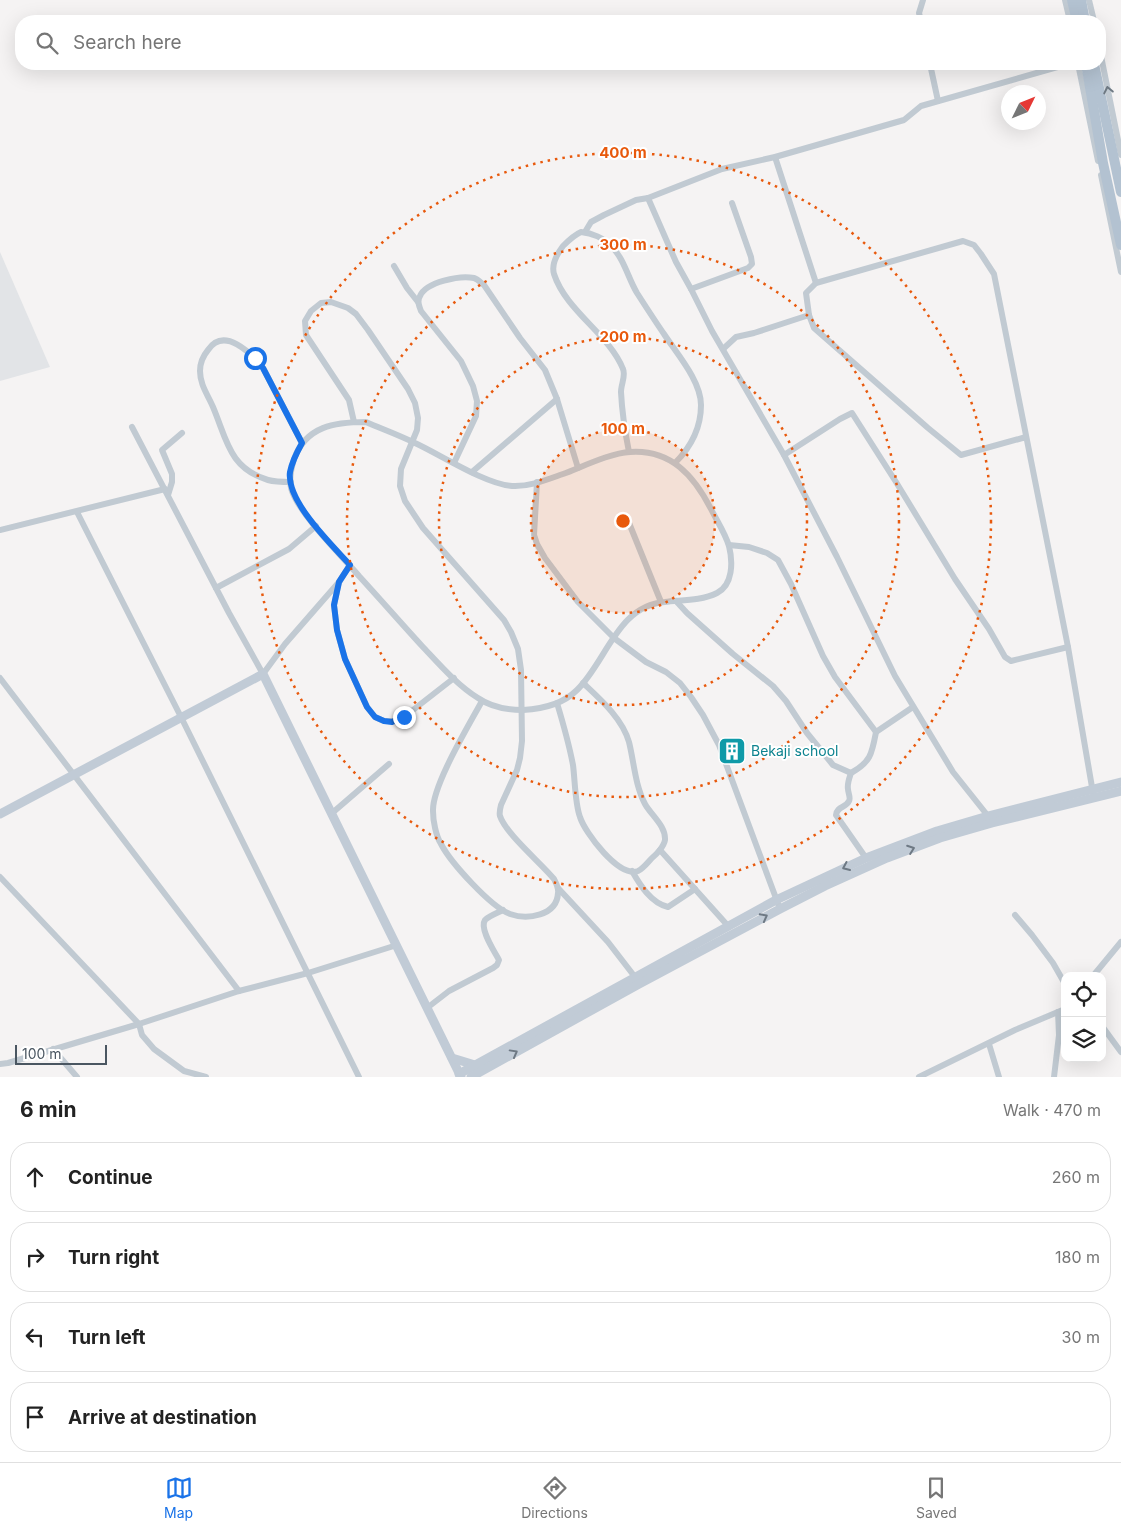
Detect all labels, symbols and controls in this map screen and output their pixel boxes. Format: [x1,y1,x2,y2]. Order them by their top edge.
search box [15,15,1106,70]
icon: search [33,29,61,57]
text: Search here [73,31,182,54]
north arrow [1001,85,1046,130]
one-way arrow [1103,85,1114,94]
text: 400 m [599,143,647,162]
text: 300 m [599,235,647,254]
text: 200 m [600,327,646,346]
route start [244,347,267,370]
text: 100 m [601,419,645,438]
centre of rings [614,512,632,530]
route end [393,706,416,729]
building icon: Bekaji school [717,736,747,766]
place label: Bekaji school [751,742,838,759]
one-way arrow [907,845,915,855]
one-way arrow [842,860,851,871]
one-way arrow [759,913,768,923]
map controls [1061,972,1106,1062]
button: locate [1061,972,1106,1017]
button: layers [1061,1017,1106,1062]
scale bar [15,1042,108,1065]
text: 100 m [22,1045,62,1062]
one-way arrow [508,1050,517,1060]
text: 6 min [20,1097,77,1122]
text: Walk · 470 m [1003,1100,1101,1120]
icon: ahead [21,1163,49,1191]
text: Continue [68,1166,153,1189]
text: 260 m [1052,1167,1100,1187]
icon: right [21,1243,49,1271]
text: Turn right [68,1246,159,1269]
text: 180 m [1055,1247,1100,1267]
icon: left [21,1323,49,1351]
text: Turn left [68,1326,146,1349]
text: 30 m [1062,1327,1100,1347]
icon: arrive [21,1403,49,1431]
text: Arrive at destination [68,1406,257,1429]
tab: Map [164,1474,193,1521]
tab: Directions [521,1474,588,1521]
tab: Saved [916,1474,957,1521]

